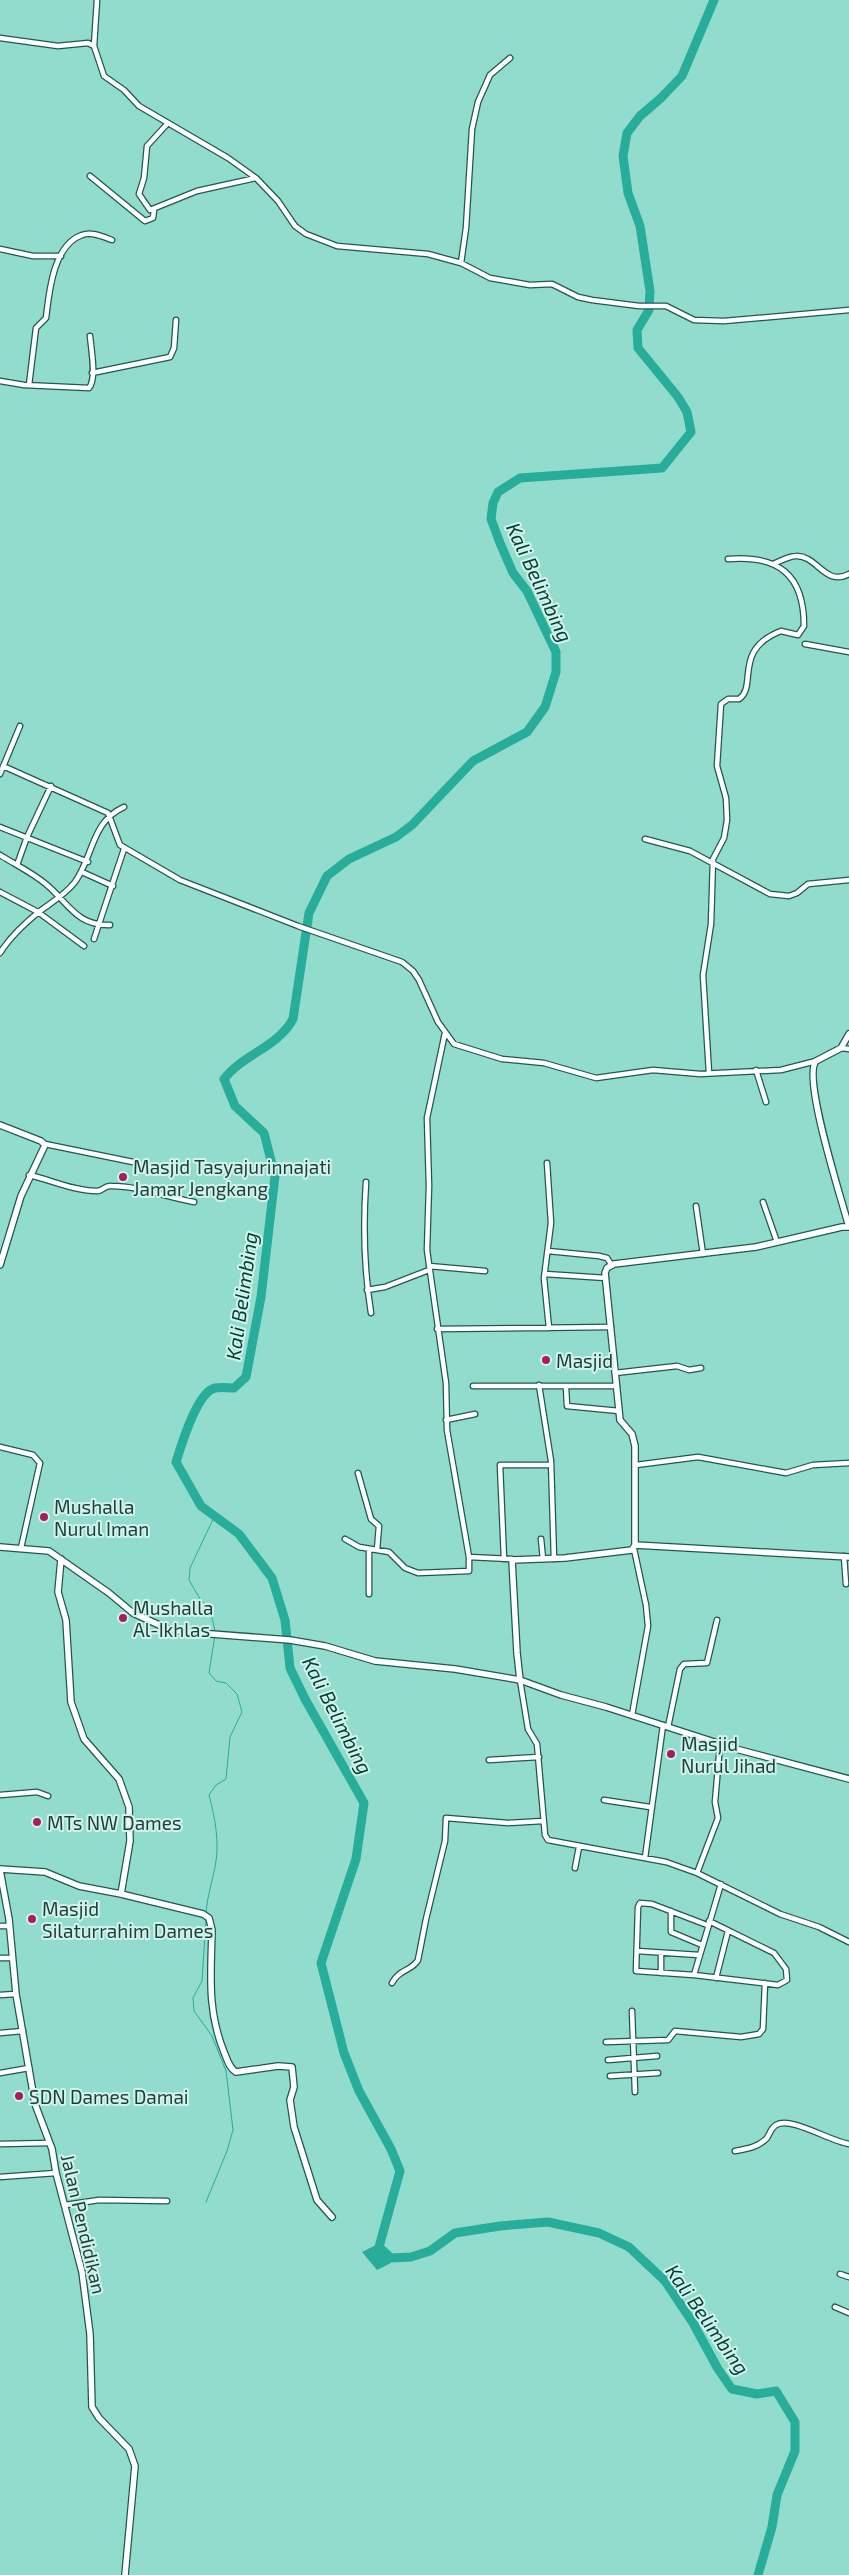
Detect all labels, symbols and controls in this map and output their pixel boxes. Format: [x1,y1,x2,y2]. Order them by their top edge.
water label: Kali Belimbing [502,518,578,646]
place label: Masjid Tasyajurinnajati Jamar Jengkang [133,1155,331,1200]
marker: Masjid Tasyajurinnajati Jamar Jengkang [117,1171,129,1183]
water label: Kali Belimbing [220,1230,262,1362]
place label: Masjid [556,1349,613,1372]
marker: Masjid [540,1354,552,1366]
place label: Mushalla Nurul Iman [54,1495,149,1540]
marker: Mushalla Nurul Iman [38,1511,50,1523]
place label: Mushalla Al-Ikhlas [133,1596,213,1641]
marker: Mushalla Al-Ikhlas [117,1612,129,1624]
water label: Kali Belimbing [298,1652,378,1778]
place label: Masjid Nurul Jihad [681,1732,776,1777]
marker: Masjid Nurul Jihad [665,1748,677,1760]
place label: MTs NW Dames [47,1811,182,1834]
marker: MTs NW Dames [31,1816,43,1828]
place label: Masjid Silaturrahim Dames [42,1897,213,1942]
marker: Masjid Silaturrahim Dames [26,1913,38,1925]
place label: SDN Dames Damai [29,2085,189,2108]
marker: SDN Dames Damai [13,2090,25,2102]
street label: Jalan Pendidikan [57,2152,111,2296]
water label: Kali Belimbing [661,2259,755,2379]

